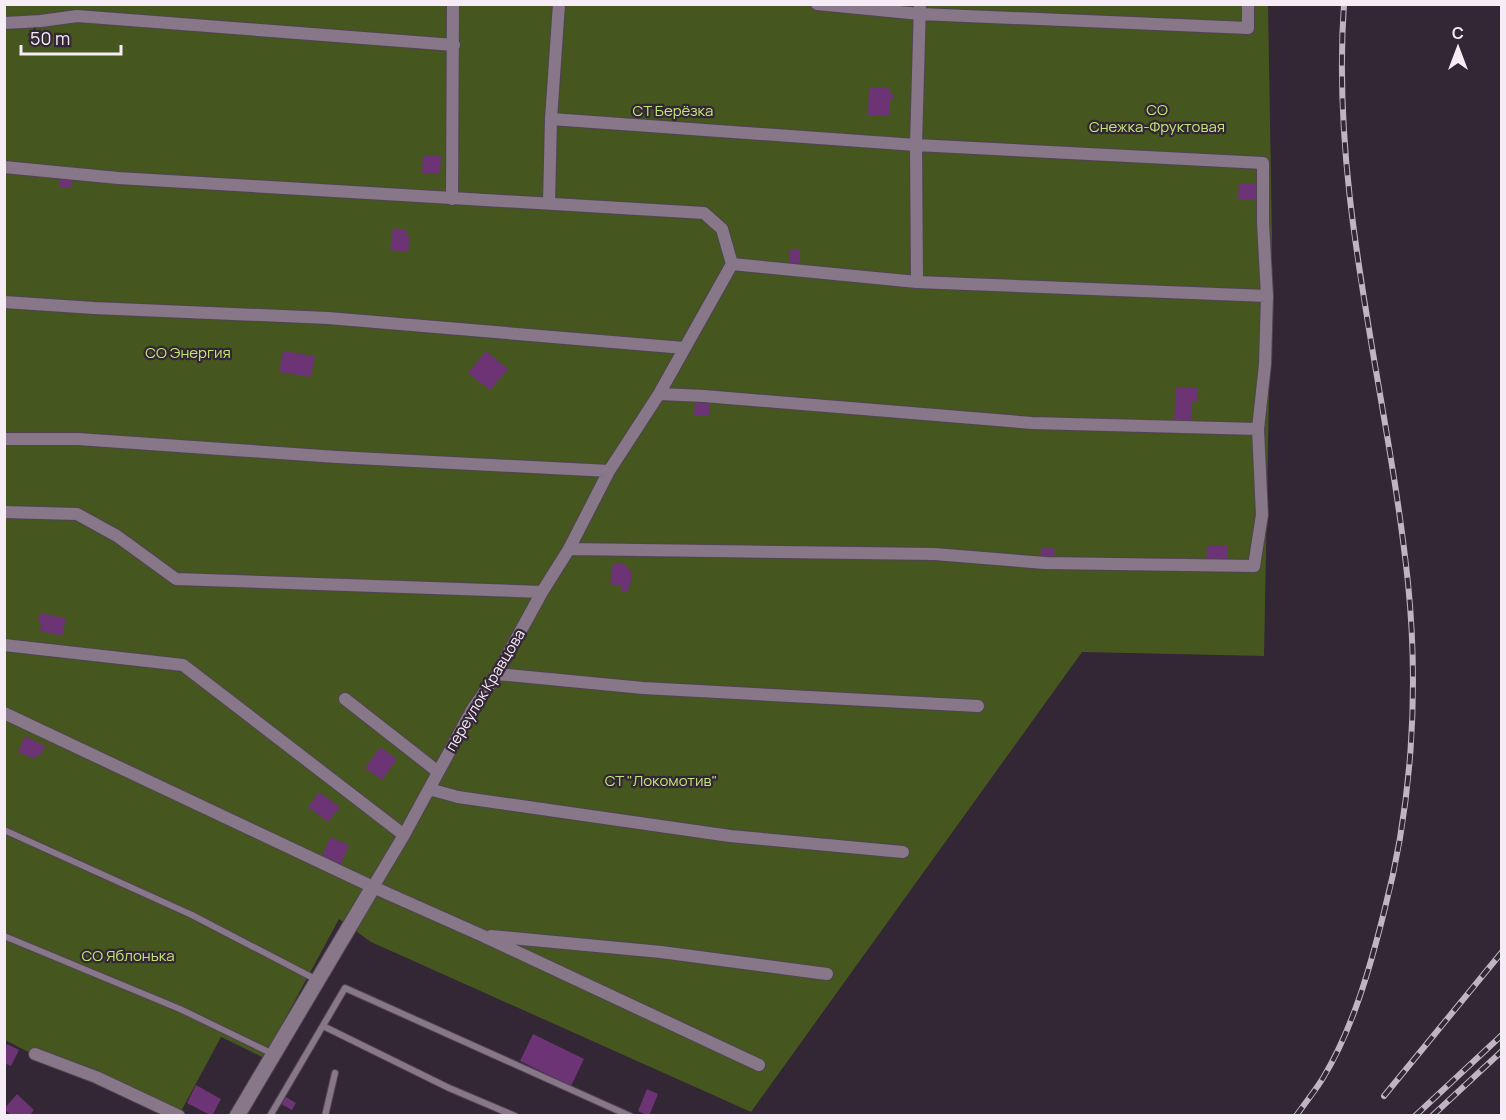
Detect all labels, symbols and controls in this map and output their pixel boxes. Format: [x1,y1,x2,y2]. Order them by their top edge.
scale bar [21,18,122,56]
north arrow [1428,18,1488,78]
text: С [1452,22,1464,44]
text: 50 m [30,26,70,50]
park label: СО Снежка-Фруктовая [1089,99,1225,137]
park label: СТ Берёзка [633,100,713,121]
park label: СО Энергия [145,342,231,363]
street label: переулок Кравцова [440,625,530,755]
park label: СТ "Локомотив" [605,770,717,791]
park label: СО Яблонька [82,945,174,966]

